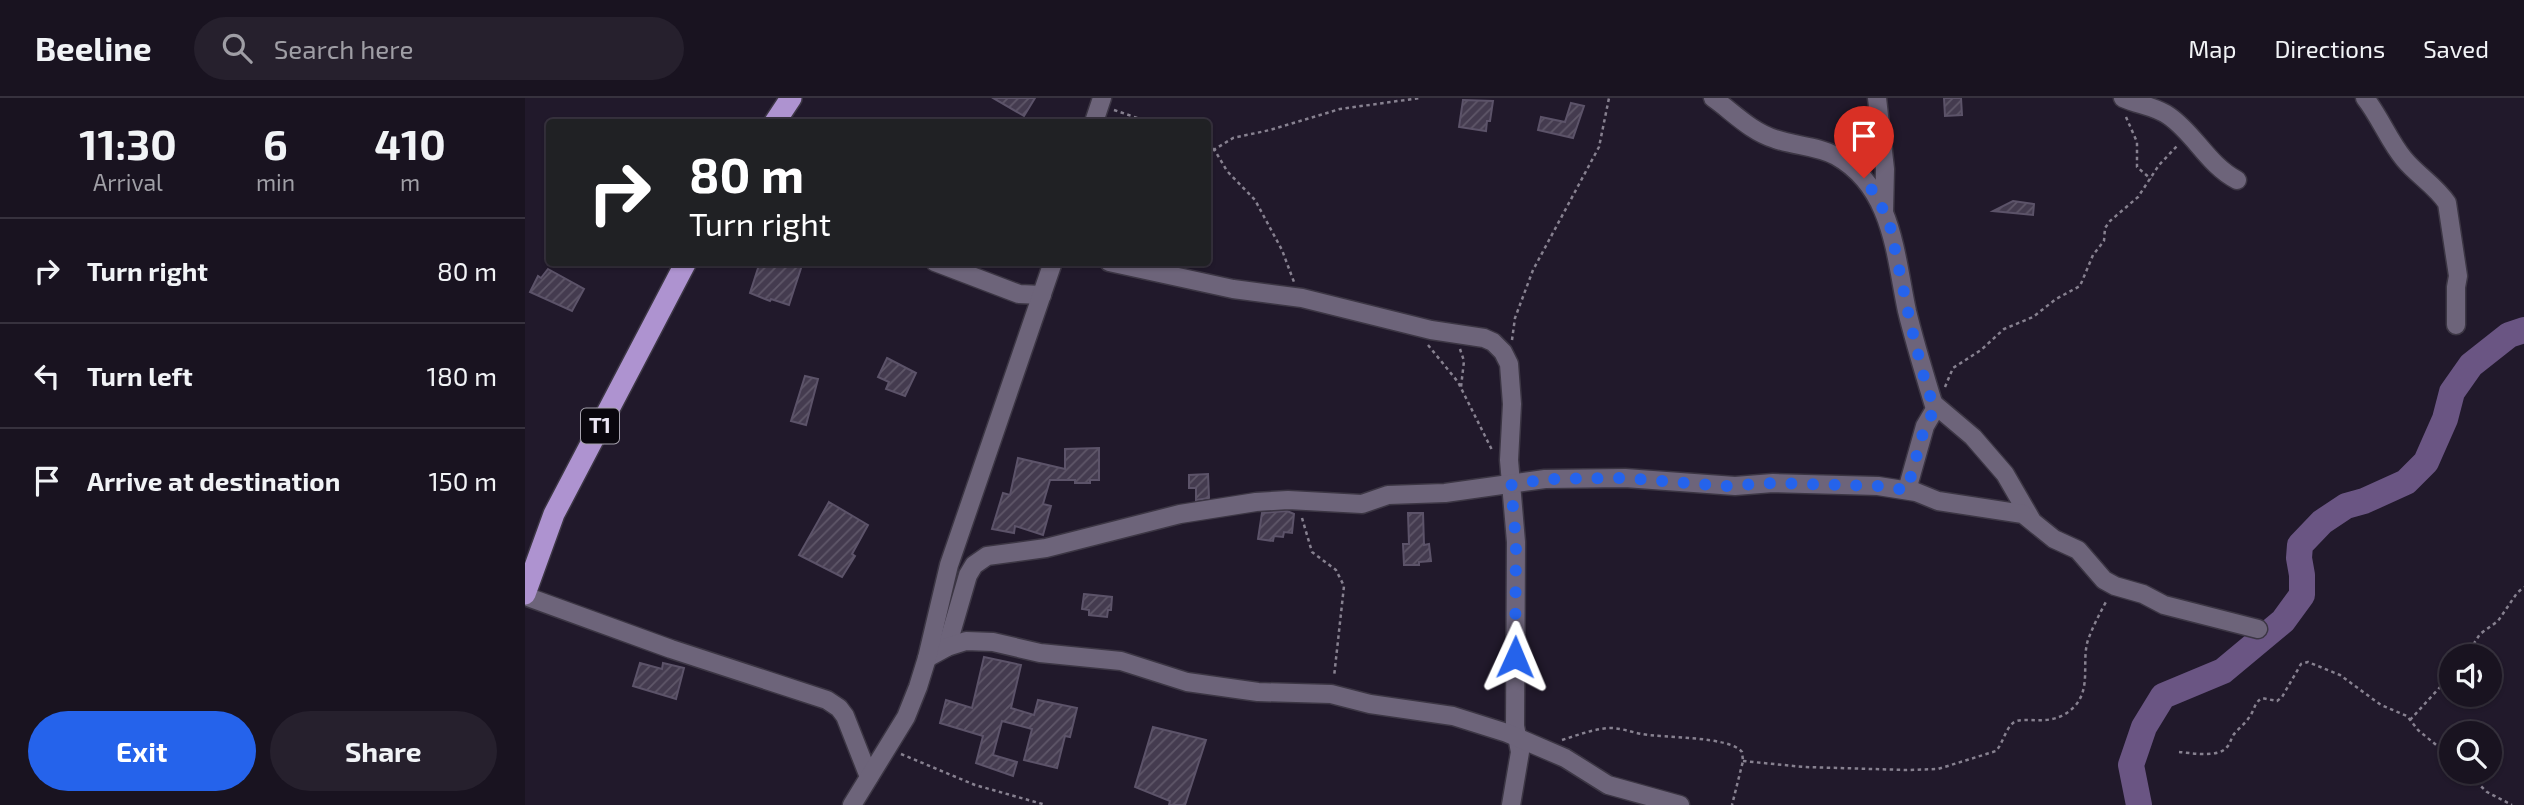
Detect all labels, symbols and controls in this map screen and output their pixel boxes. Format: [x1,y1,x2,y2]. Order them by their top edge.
search box [194,17,684,80]
text: Beeline [35,28,152,68]
icon: search [218,29,256,67]
text: Search here [274,33,413,64]
text: Map [2188,34,2236,63]
text: Directions [2274,34,2385,63]
text: Saved [2423,34,2489,63]
pin [1834,106,1894,178]
icon: arrive [1845,117,1883,155]
text: 11:30 [79,118,177,168]
text: 6 [263,118,288,168]
text: 410 [374,118,446,168]
text: 80 m [689,144,804,203]
icon: right [574,147,665,238]
text: Arrival [93,168,163,196]
text: min [256,168,295,196]
text: m [400,168,420,196]
text: Turn right [689,204,831,242]
icon: right [28,252,66,290]
text: Turn right [87,255,208,286]
text: 80 m [437,255,497,286]
icon: left [28,357,66,395]
text: Turn left [87,360,193,391]
text: 180 m [427,360,497,391]
road number: T1 [581,408,619,444]
icon: arrive [28,462,66,500]
text: Arrive at destination [87,465,340,496]
text: 150 m [428,465,497,496]
position arrow [1478,620,1552,694]
map controls [2439,644,2502,784]
button: sound [2439,644,2502,707]
button: Exit [28,711,256,791]
button: Share [270,711,497,791]
button: search [2439,721,2502,784]

